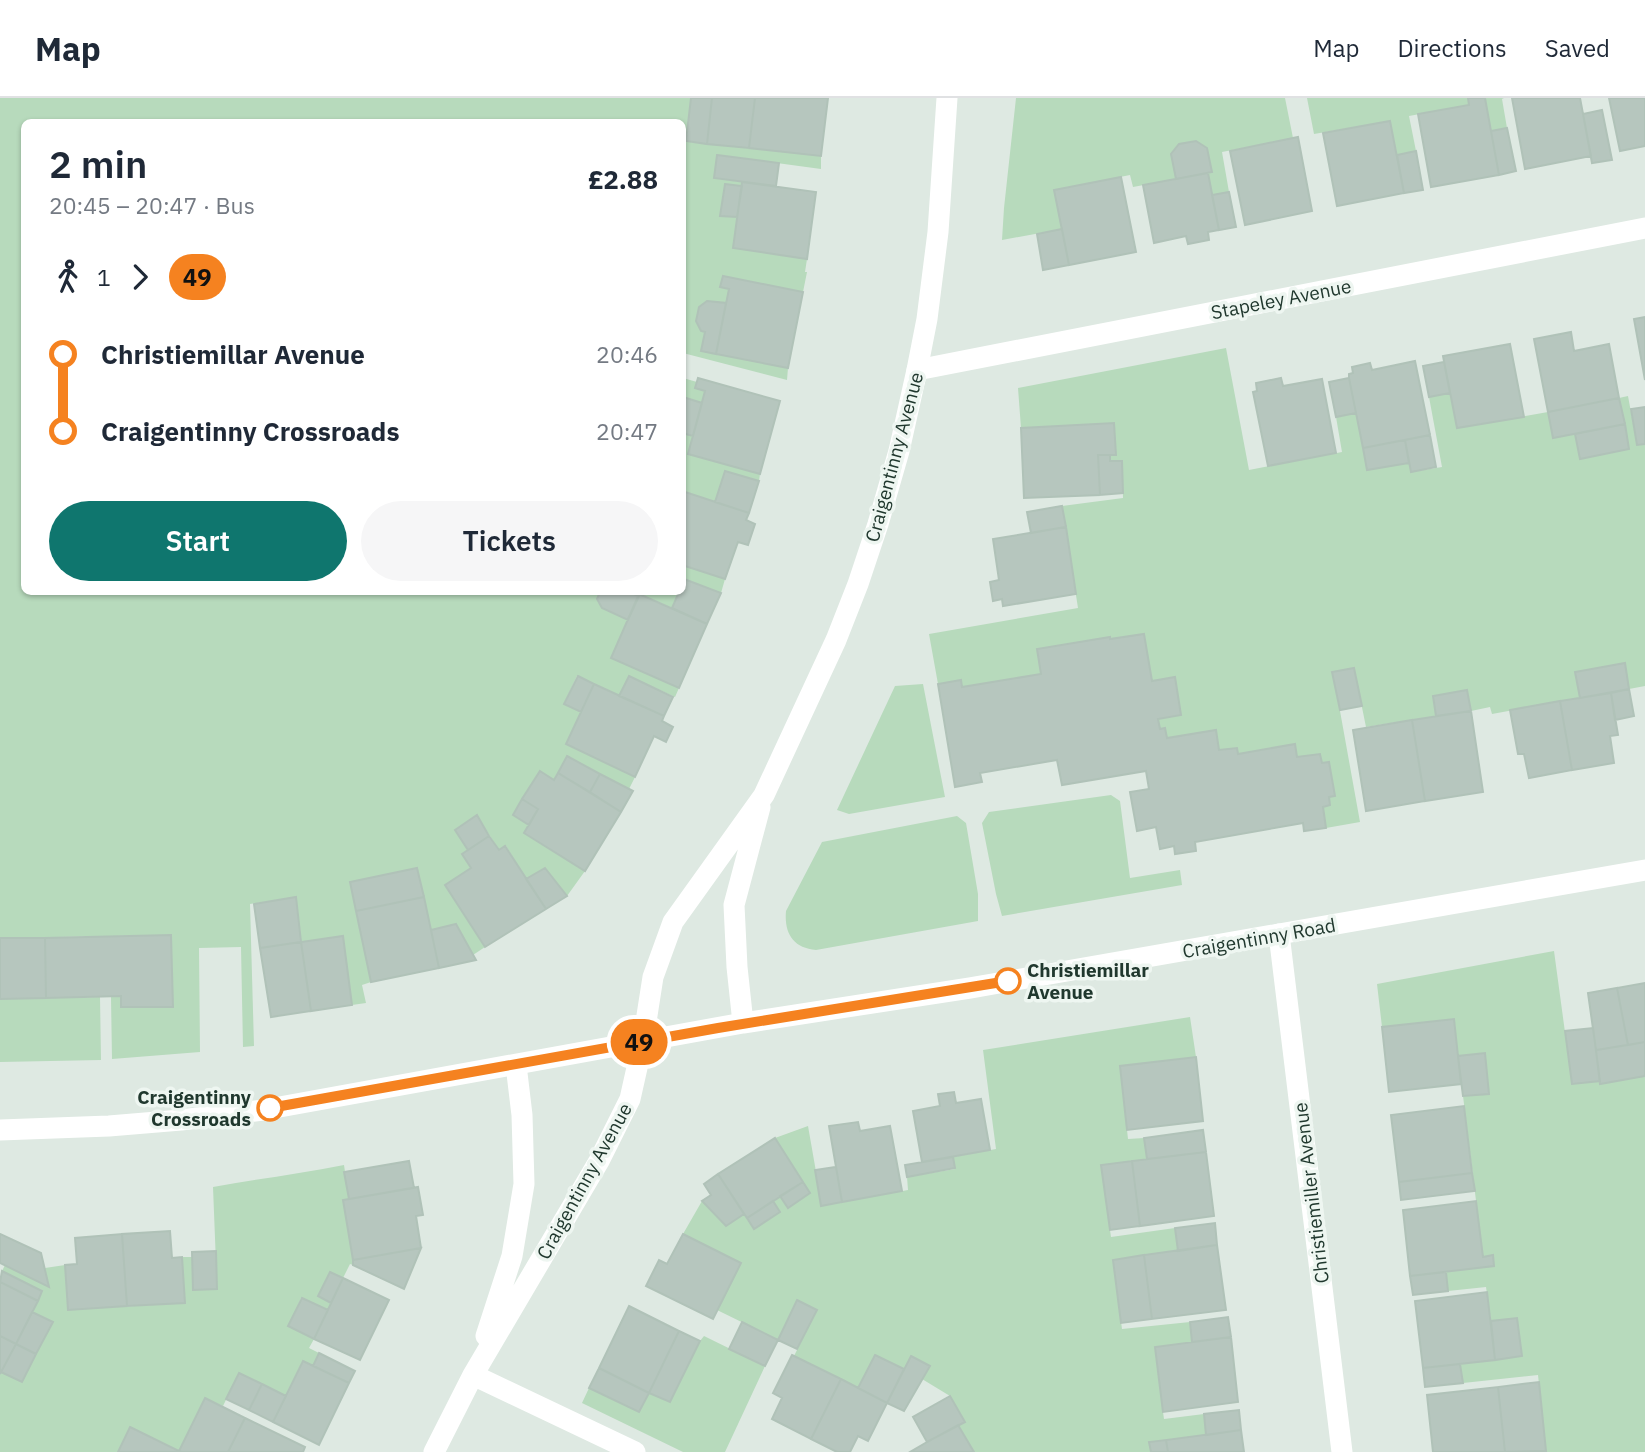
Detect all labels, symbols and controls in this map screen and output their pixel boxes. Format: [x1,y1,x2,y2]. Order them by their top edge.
text: Map [35,27,101,70]
text: Map [1313,32,1359,64]
text: Directions [1397,32,1507,64]
text: Saved [1545,32,1610,64]
text: 2 min [49,139,147,188]
text: £2.88 [588,162,658,196]
text: 20:45 – 20:47 · Bus [49,190,255,220]
icon: walk [49,258,87,296]
icon: forward [121,258,159,296]
text: 49 [183,261,212,293]
text: 1 [97,262,111,292]
street label: Stapeley Avenue [1209,274,1353,324]
text: Christiemillar Avenue [101,337,365,371]
text: 20:46 [596,339,658,369]
street label: Craigentinny Avenue [860,369,928,545]
text: Craigentinny Crossroads [101,414,400,448]
text: 20:47 [596,416,658,446]
button: Start [49,501,347,581]
button: Tickets [361,501,658,581]
street label: Craigentinny Road [1180,913,1338,963]
place label: Christiemillar Avenue [1027,958,1149,1004]
marker: Christiemillar Avenue [995,968,1021,994]
line badge: 49 [608,1019,670,1065]
text: 49 [625,1026,653,1058]
place label: Craigentinny Crossroads [137,1085,252,1131]
marker: Craigentinny Crossroads [257,1095,283,1121]
street label: Craigentinny Avenue [531,1099,637,1263]
street label: Christiemiller Avenue [1288,1101,1334,1285]

